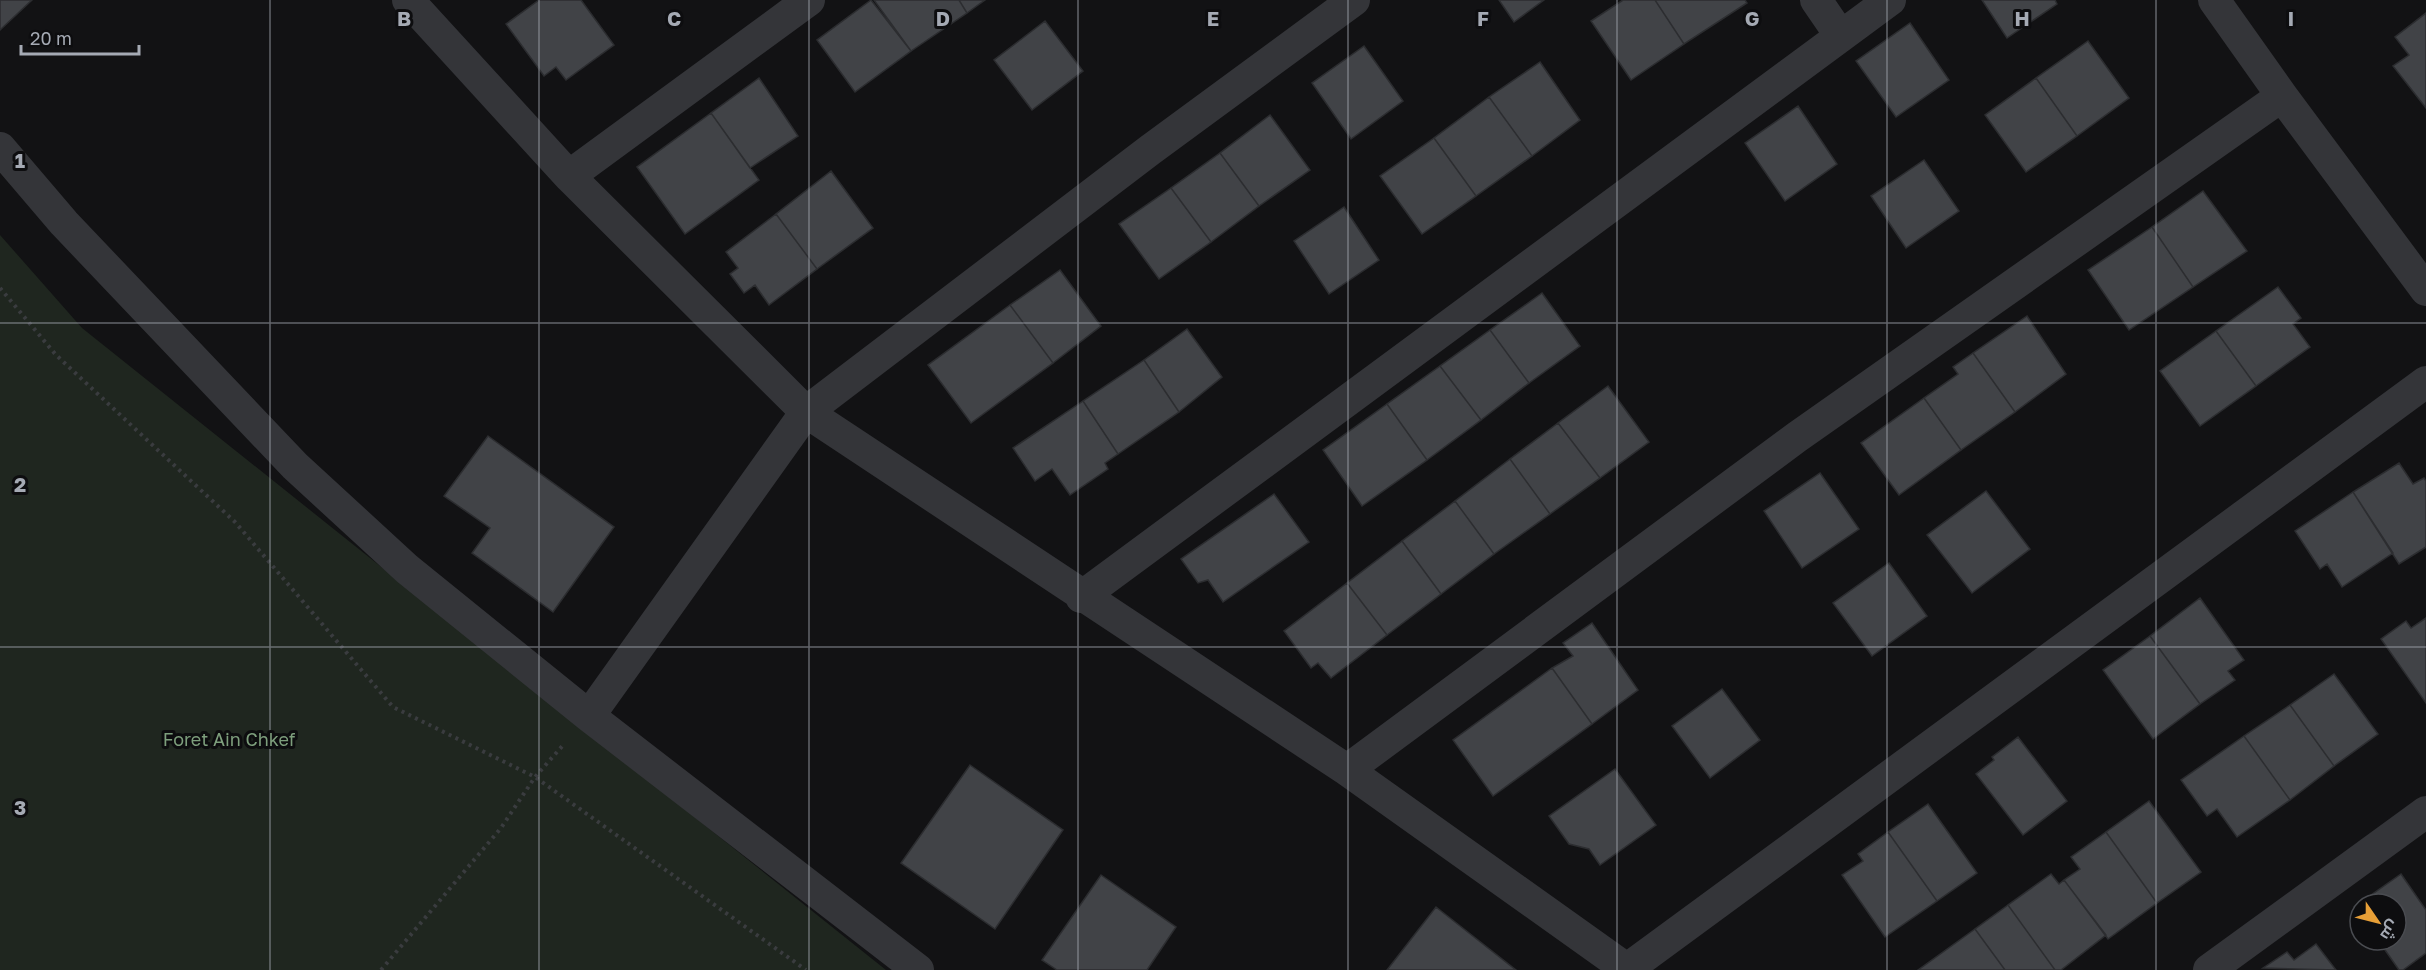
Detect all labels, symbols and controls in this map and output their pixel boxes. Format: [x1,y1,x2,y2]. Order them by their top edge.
text: B [397,6,411,30]
text: C [667,6,681,30]
text: D [936,6,950,30]
text: E [1207,6,1219,30]
text: F [1477,6,1489,30]
text: G [1745,6,1759,30]
text: H [2014,6,2030,30]
text: I [2288,6,2294,30]
scale bar [21,18,140,56]
text: 20 m [30,27,72,49]
text: 1 [15,148,25,172]
text: 2 [14,472,26,496]
park label: Foret Ain Chkef [163,728,296,750]
text: 3 [14,795,26,819]
north arrow [2348,892,2408,952]
text: ش [2376,916,2404,945]

